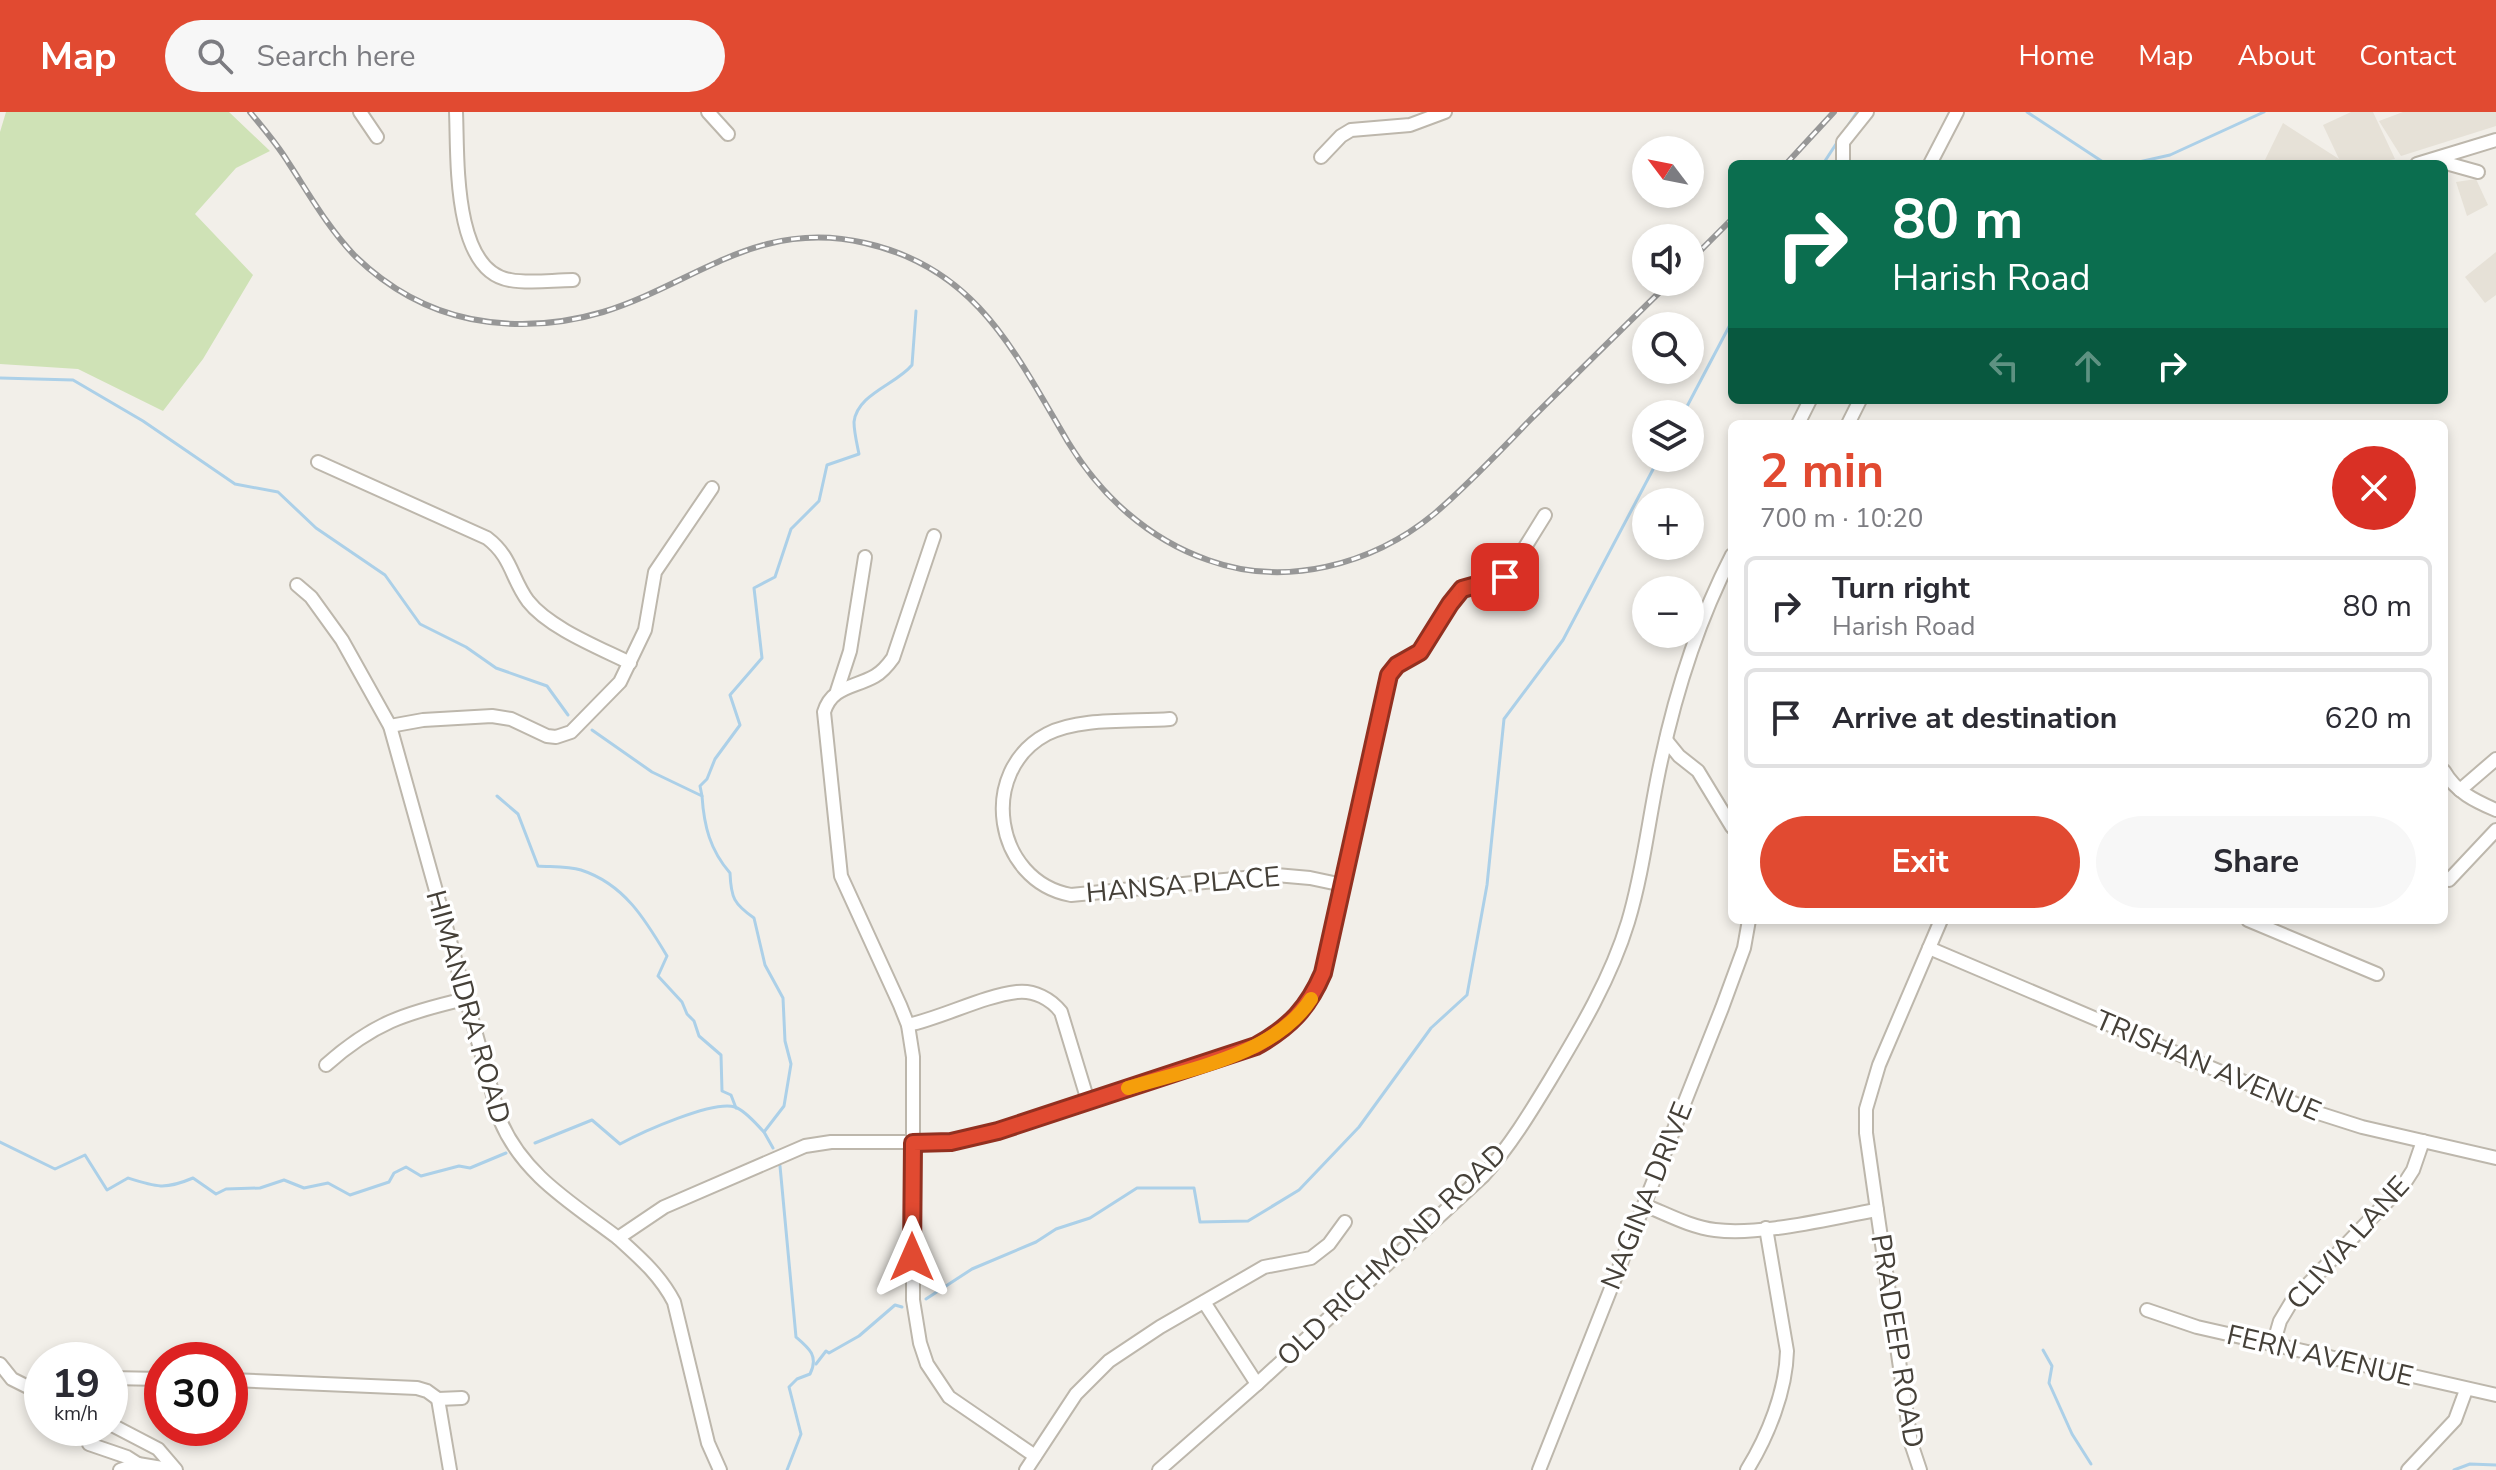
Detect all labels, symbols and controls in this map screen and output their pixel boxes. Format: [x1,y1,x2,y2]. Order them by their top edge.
search box [165,20,725,92]
text: Map [40,31,117,82]
icon: search [193,34,237,78]
text: Search here [257,36,416,77]
text: Home [2019,37,2094,75]
text: Map [2138,37,2193,75]
text: About [2237,37,2315,75]
text: Contact [2359,37,2456,75]
north arrow [1632,136,1704,208]
map controls [1632,136,1704,648]
text: 80 m [1892,181,2023,258]
icon: right [1760,192,1864,296]
button: sound [1632,224,1704,296]
text: Harish Road [1892,254,2091,303]
button: search [1632,312,1704,384]
icon: left [1982,344,2026,388]
icon: ahead [2066,344,2110,388]
icon: right [2150,344,2194,388]
button: layers [1632,400,1704,472]
text: 2 min [1760,438,1884,504]
button: close [2332,446,2416,530]
button: + [1632,488,1704,560]
text: 700 m · 10:20 [1760,501,1923,536]
pin [1471,543,1539,611]
icon: arrive [1483,555,1527,599]
text: Turn right [1832,568,1970,609]
button: − [1632,576,1704,648]
icon: right [1764,584,1808,628]
text: 80 m [2343,586,2412,627]
text: Harish Road [1832,609,1975,644]
icon: arrive [1764,696,1808,740]
text: Arrive at destination [1832,698,2117,739]
text: 620 m [2325,698,2412,739]
button: Exit [1760,816,2080,908]
button: Share [2096,816,2416,908]
street label: HANSA PLACE [1084,858,1282,912]
street label: HIMANDRA ROAD [416,886,520,1128]
street label: TRISHAN AVENUE [2089,1001,2327,1131]
street label: NAGINA DRIVE [1592,1097,1702,1295]
street label: OLD RICHMOND ROAD [1269,1135,1515,1375]
street label: CLIVIA LANE [2278,1168,2418,1318]
position arrow [870,1215,954,1299]
street label: PRADEEP ROAD [1861,1231,1933,1451]
street label: FERN AVENUE [2223,1316,2417,1396]
speed limit sign: 30 [144,1342,248,1446]
text: 19 [52,1357,100,1411]
text: km/h [54,1400,98,1427]

